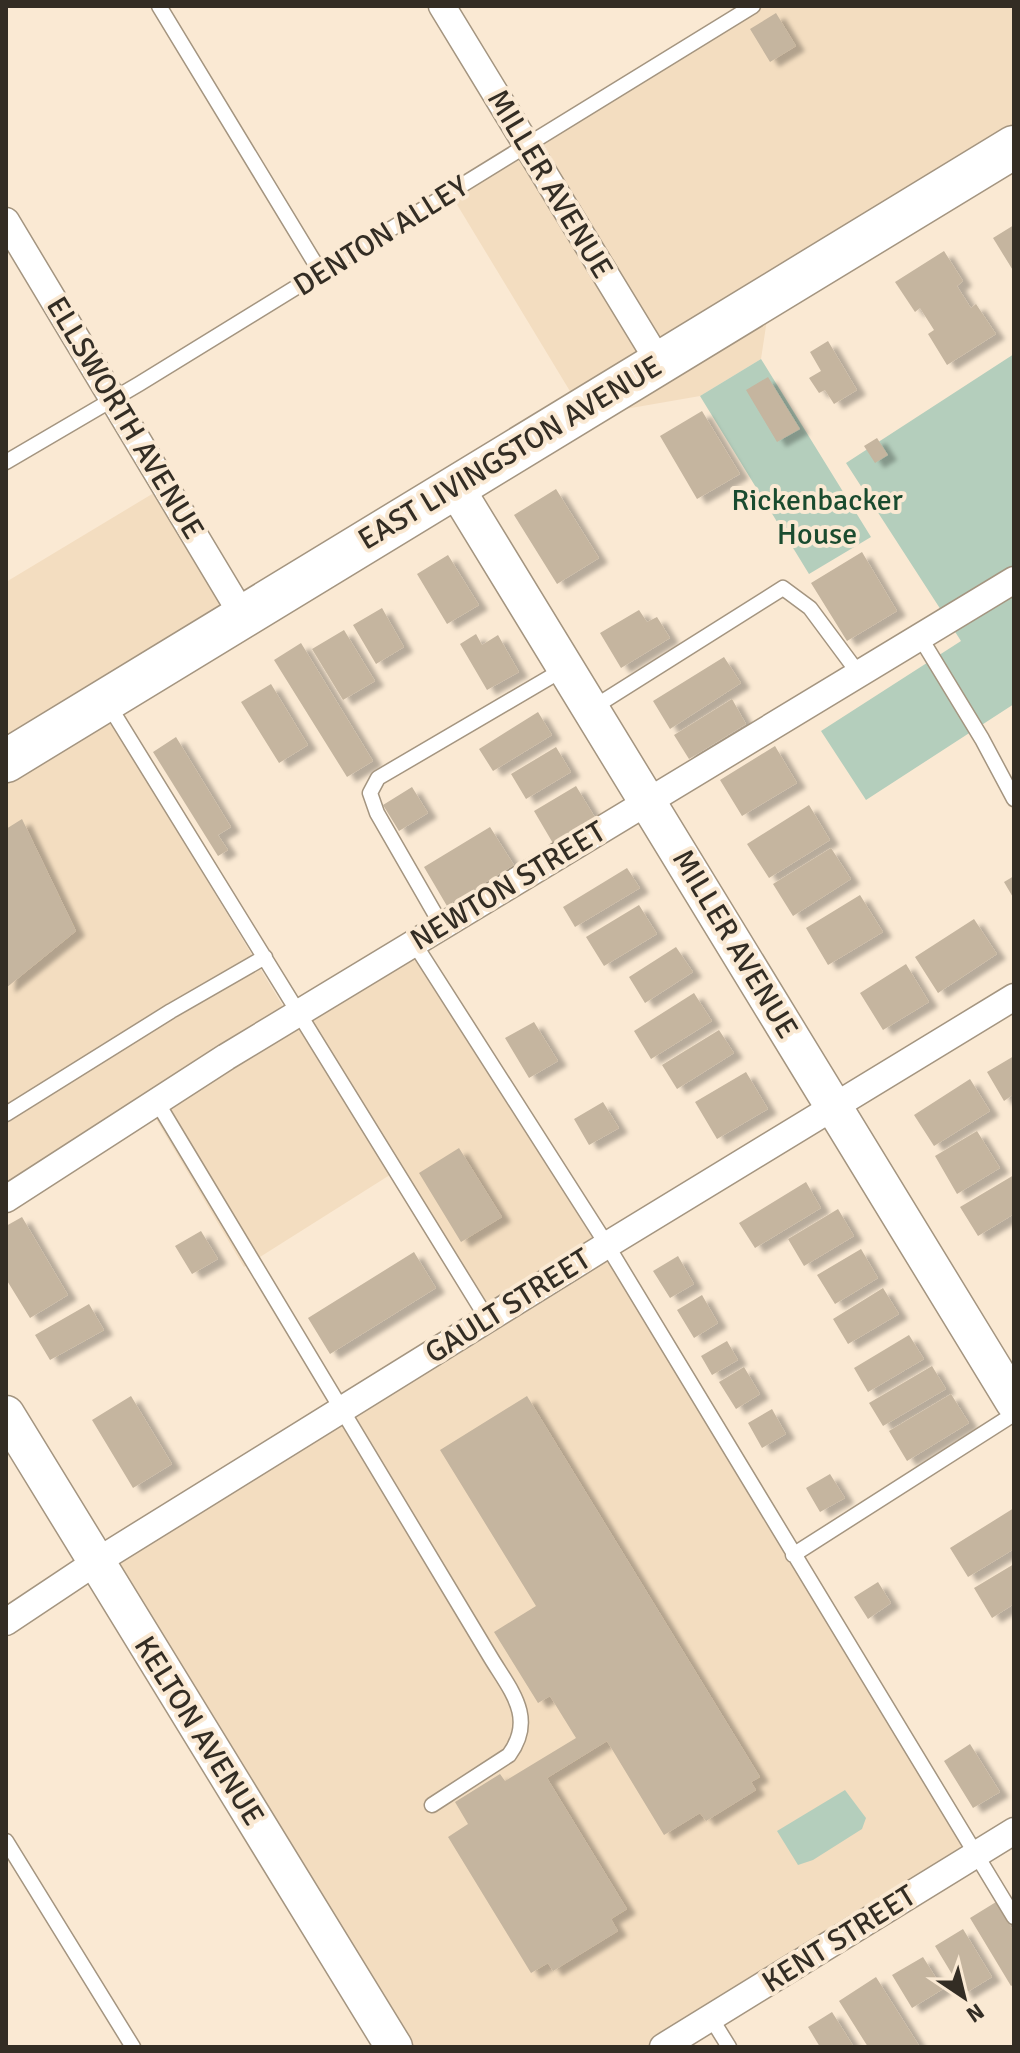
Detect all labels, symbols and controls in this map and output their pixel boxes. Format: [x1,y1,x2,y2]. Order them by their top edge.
street label: MILLER AVENUE [479,83,621,285]
street label: DENTON ALLEY [287,168,475,304]
street label: ELLSWORTH AVENUE [38,290,212,546]
street label: EAST LIVINGSTON AVENUE [352,348,668,558]
park label: Rickenbacker House [731,482,903,553]
street label: NEWTON STREET [404,813,612,959]
street label: MILLER AVENUE [664,843,806,1045]
street label: GAULT STREET [418,1240,598,1372]
street label: KELTON AVENUE [126,1629,272,1833]
street label: KENT STREET [755,1877,923,2001]
north arrow [924,1957,1004,2037]
text: N [961,1998,989,2028]

